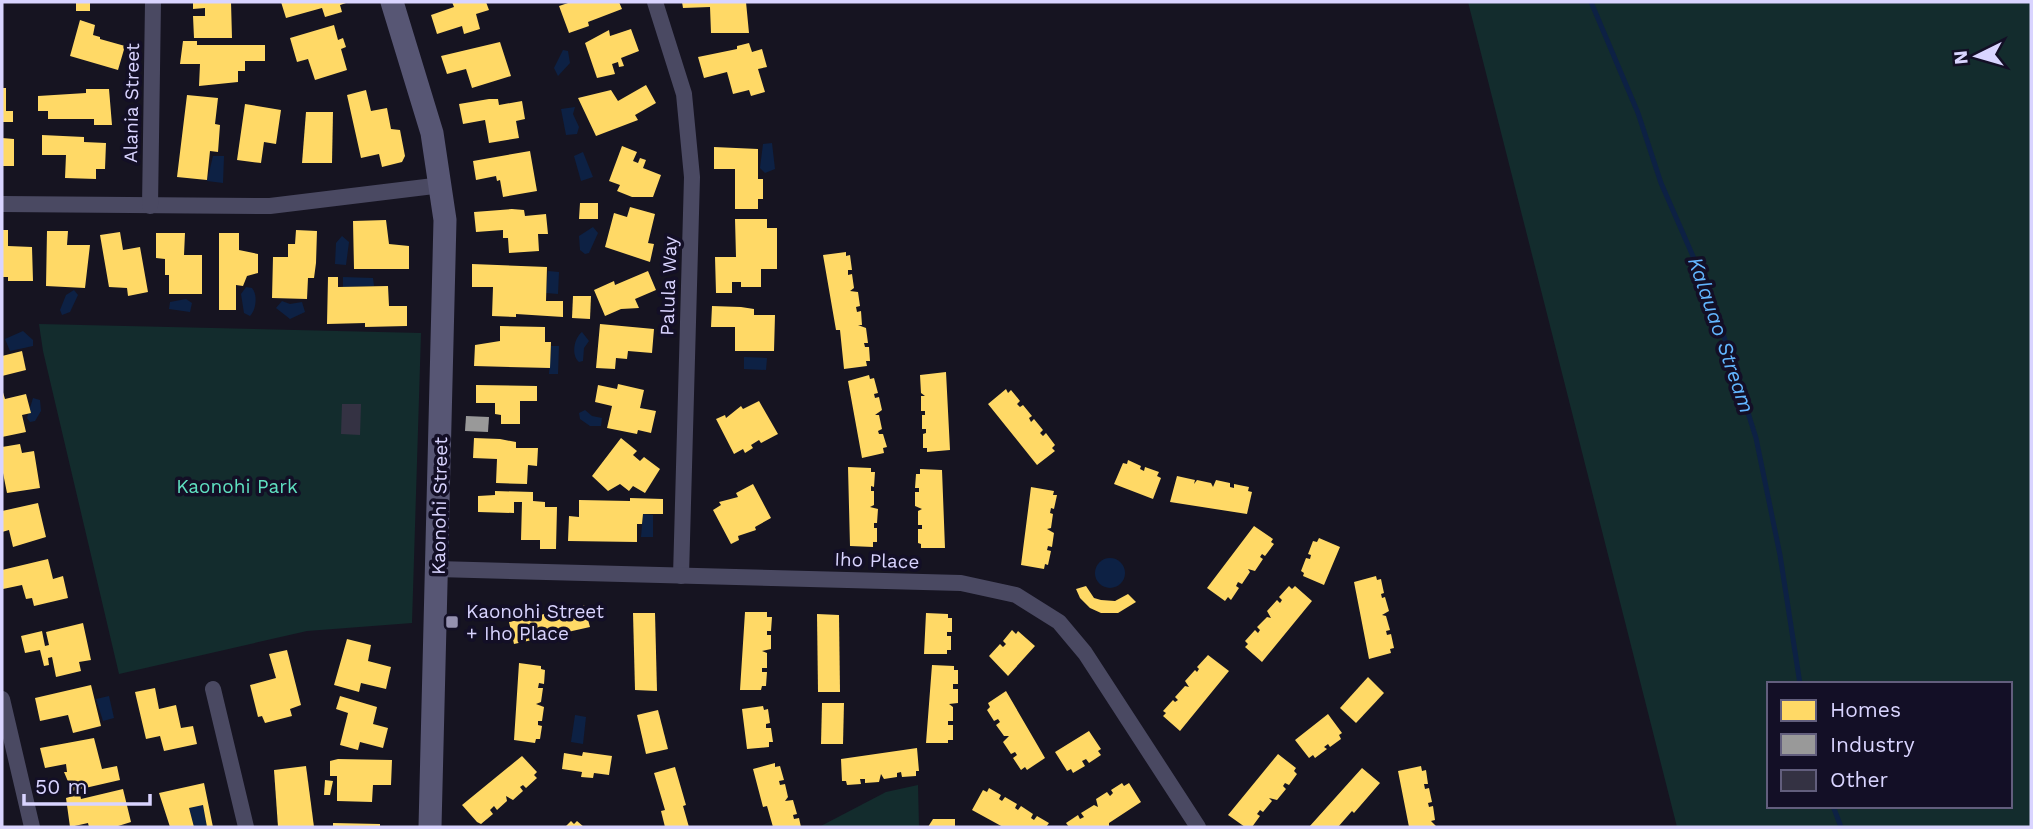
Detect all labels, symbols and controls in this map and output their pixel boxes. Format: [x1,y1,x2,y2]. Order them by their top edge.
north arrow [1942,21,2012,91]
street label: Alania Street [119,43,144,163]
text: N [1948,49,1973,65]
street label: Palula Way [655,236,682,336]
water label: Kalauao Stream [1683,253,1760,416]
street label: Kaonohi Street [427,437,452,575]
park label: Kaonohi Park [176,475,298,498]
street label: Iho Place [834,548,920,573]
place label: Kaonohi Street + Iho Place [466,600,604,645]
marker: Kaonohi Street + Iho Place [444,614,460,630]
legend [1767,682,2012,808]
text: Homes [1830,697,1901,722]
text: Industry [1830,732,1915,757]
scale bar [24,762,150,806]
text: Other [1830,767,1889,792]
text: 50 m [35,774,87,799]

